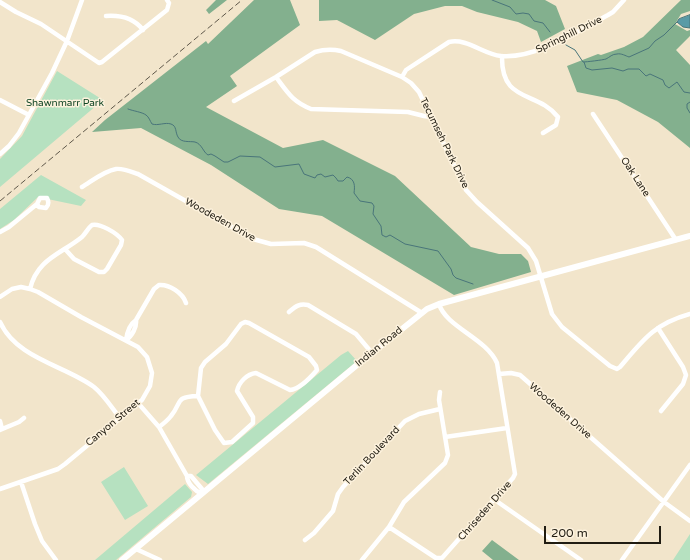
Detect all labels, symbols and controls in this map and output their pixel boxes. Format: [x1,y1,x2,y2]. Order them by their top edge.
street label: Springhill Drive [534,14,604,56]
street label: Tecumseh Park Drive [417,96,471,190]
park label: Shawnmarr Park [26,97,104,109]
street label: Oak Lane [618,155,652,199]
street label: Woodeden Drive [183,196,257,244]
street label: Indian Road [353,324,405,370]
street label: Woodeden Drive [526,381,594,441]
street label: Canyon Street [83,397,143,449]
street label: Terlin Boulevard [341,424,403,488]
street label: Chriseden Drive [456,479,514,543]
scale bar [546,518,663,544]
text: 200 m [551,526,588,540]

